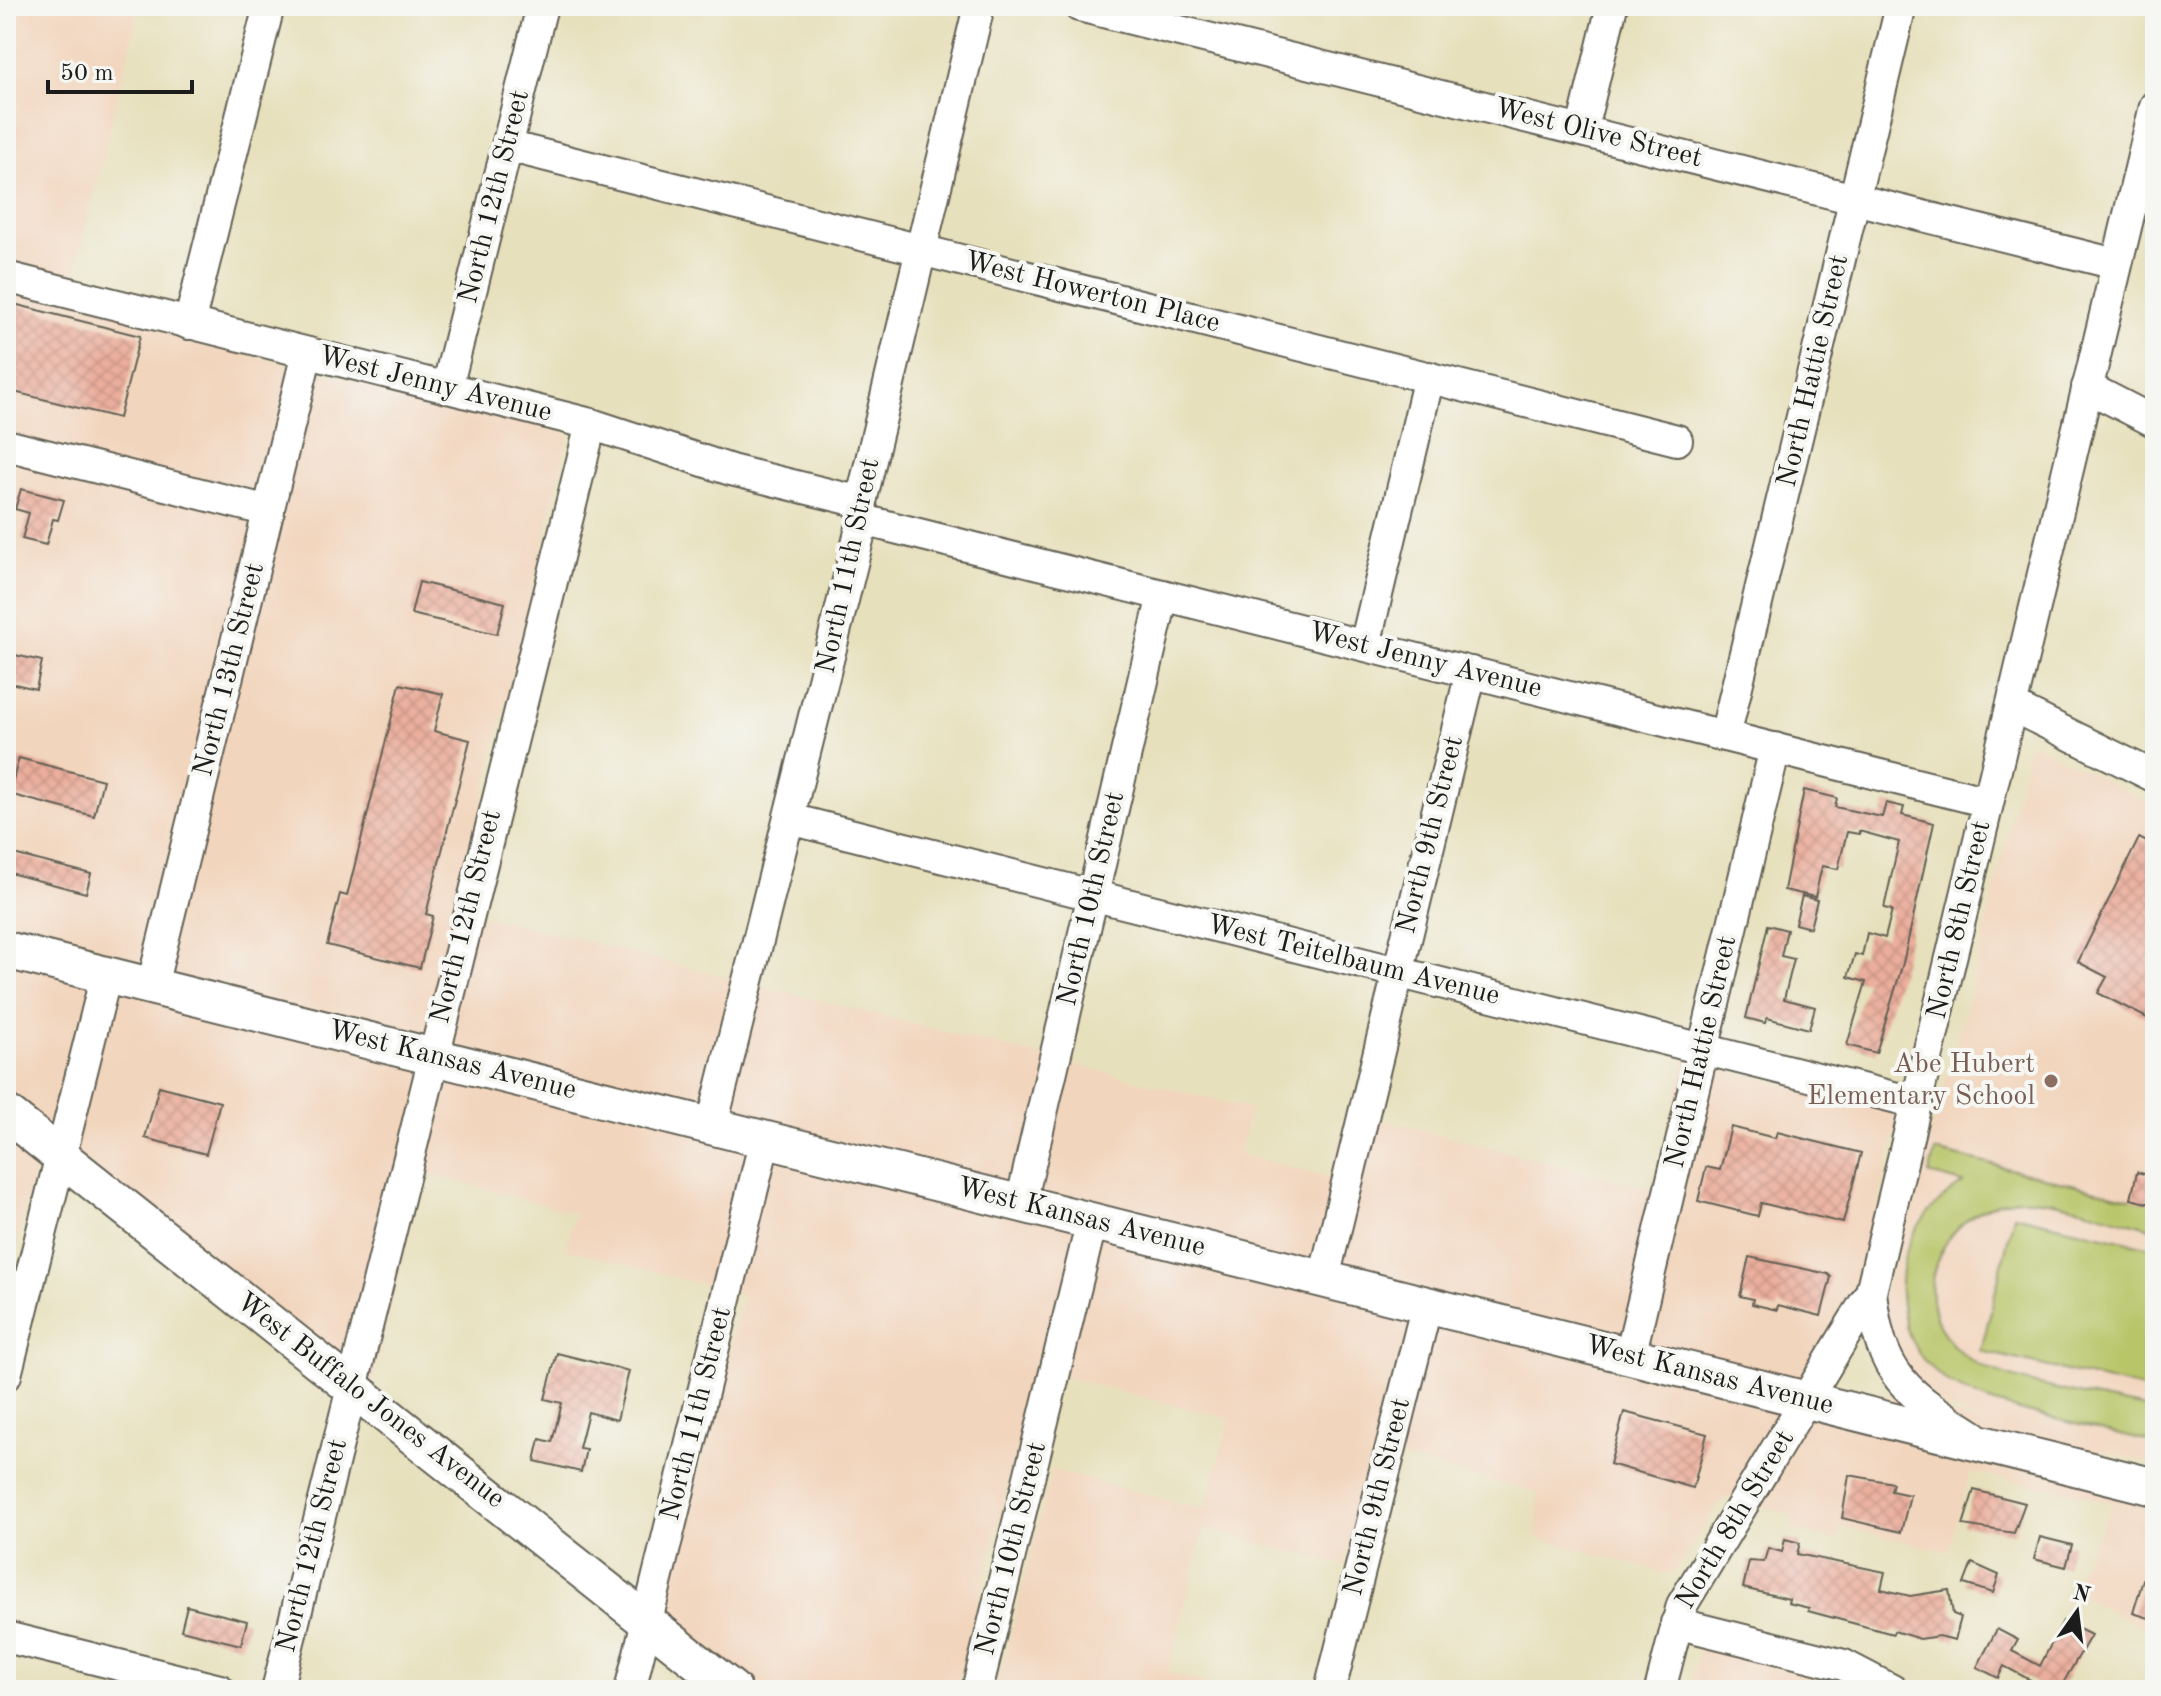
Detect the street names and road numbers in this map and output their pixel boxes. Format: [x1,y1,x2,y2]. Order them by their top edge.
street label: North 12th Street [455,87,535,307]
street label: West Olive Street [1491,95,1705,173]
street label: West Howerton Place [961,248,1223,338]
street label: North Hattie Street [1774,252,1854,490]
street label: West Jenny Avenue [315,342,555,428]
street label: North 11th Street [813,456,885,676]
street label: North 13th Street [190,560,270,780]
street label: West Jenny Avenue [1305,618,1545,704]
street label: North 9th Street [1393,733,1469,937]
street label: North 10th Street [1054,789,1130,1009]
street label: North 12th Street [427,807,507,1027]
street label: North 8th Street [1924,818,1996,1022]
street label: West Teitelbaum Avenue [1204,911,1502,1011]
street label: North Hattie Street [1662,933,1742,1171]
street label: West Kansas Avenue [325,1017,579,1105]
street label: West Kansas Avenue [954,1174,1208,1262]
street label: West Buffalo Jones Avenue [231,1288,509,1514]
street label: North 11th Street [657,1304,737,1524]
street label: West Kansas Avenue [1582,1332,1836,1420]
street label: North 9th Street [1340,1395,1416,1599]
street label: North 8th Street [1672,1426,1800,1614]
street label: North 12th Street [273,1436,353,1656]
street label: North 10th Street [972,1439,1052,1659]

